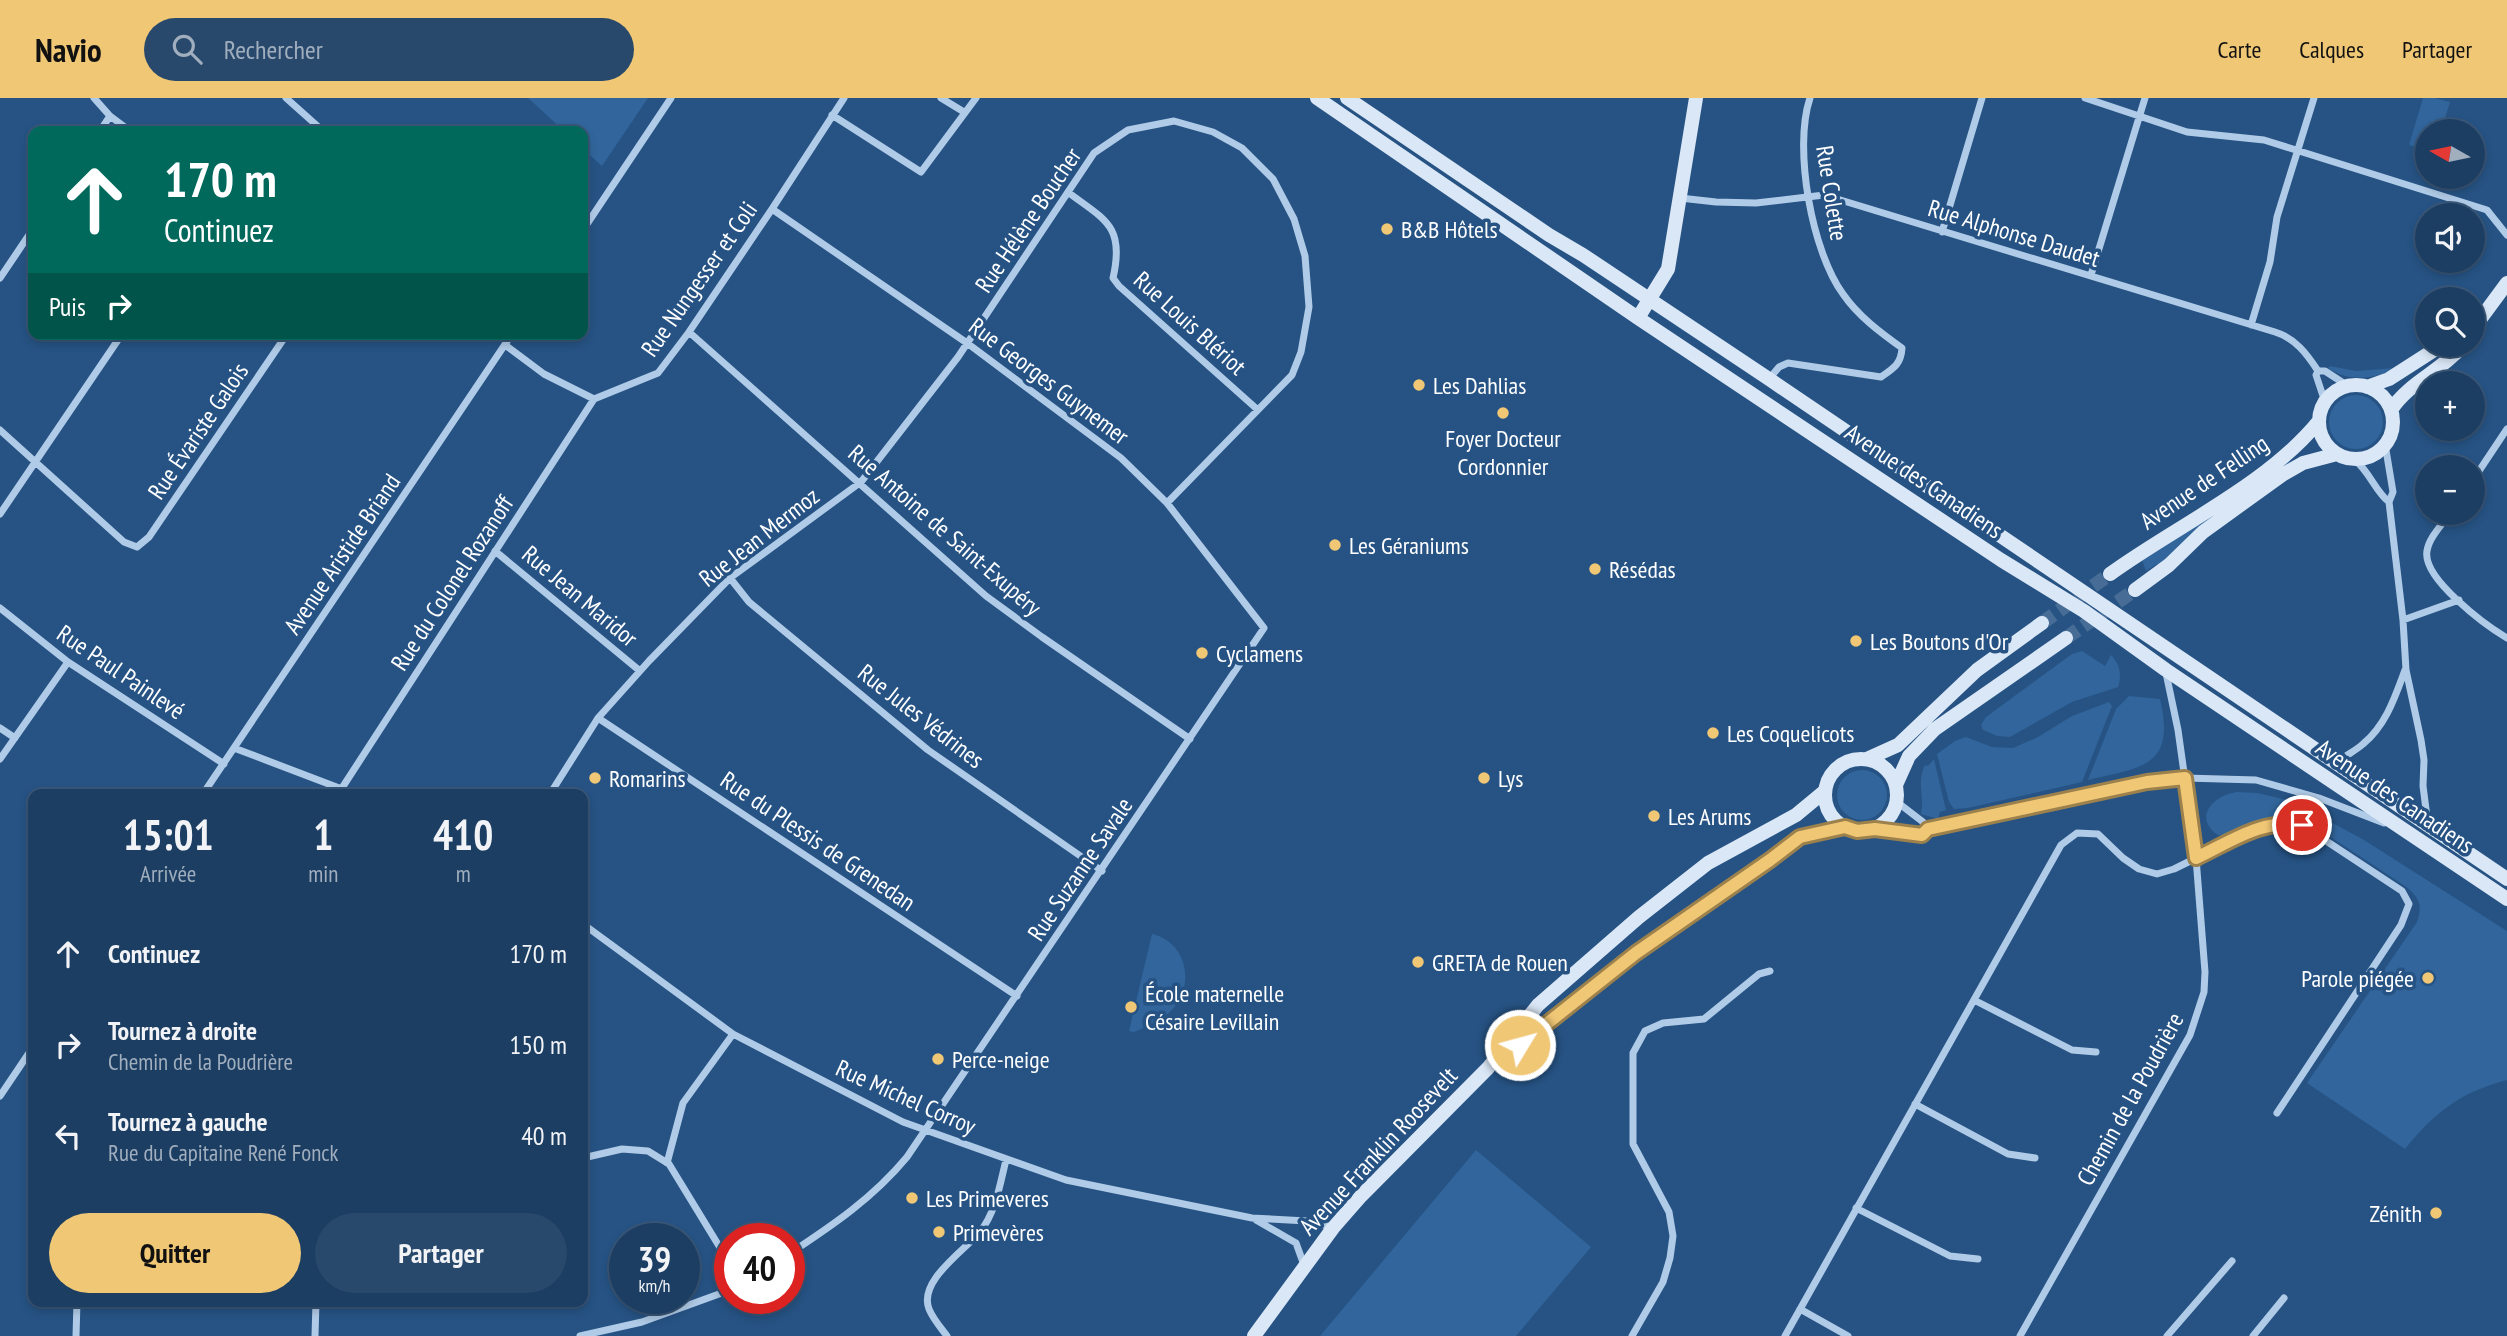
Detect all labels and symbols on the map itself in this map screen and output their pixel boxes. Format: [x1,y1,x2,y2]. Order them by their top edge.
north arrow [2415,119,2485,189]
street label: Rue Hélène Boucher [968,141,1088,298]
street label: Rue Colette [1809,143,1855,243]
street label: Rue Alphonse Daudet [1924,192,2104,274]
street label: Rue Nungesser et Coli [634,196,764,362]
place label: B&B Hôtels [1401,214,1498,245]
marker: B&B Hôtels [1379,221,1395,237]
street label: Rue Louis Blériot [1127,264,1253,382]
street label: Rue Georges Guynemer [963,311,1136,452]
street label: Rue Évariste Galois [141,357,255,505]
place label: Les Dahlias [1433,370,1526,401]
marker: Les Dahlias [1411,377,1427,393]
marker: Foyer Docteur Cordonnier [1495,405,1511,421]
street label: Avenue des Canadiens [1839,417,2009,545]
place label: Foyer Docteur Cordonnier [1445,423,1561,482]
street label: Avenue de Felling [2134,428,2274,536]
street label: Rue Antoine de Saint-Exupéry [842,438,1048,622]
street label: Avenue Aristide Briand [277,468,407,640]
street label: Rue Jean Mermoz [693,480,825,594]
street label: Rue du Colonel Rozanoff [384,489,521,676]
place label: Les Géraniums [1349,530,1469,561]
marker: Les Géraniums [1327,537,1343,553]
street label: Rue Jean Maridor [516,539,645,654]
place label: Résédas [1609,554,1676,585]
marker: Résédas [1587,561,1603,577]
street label: Rue Paul Painlevé [51,618,191,726]
place label: Les Boutons d'Or [1870,626,2009,657]
marker: Les Boutons d'Or [1848,633,1864,649]
place label: Cyclamens [1216,638,1303,669]
marker: Cyclamens [1194,645,1210,661]
street label: Rue Jules Védrines [852,657,990,775]
place label: Les Coquelicots [1727,718,1854,749]
marker: Les Coquelicots [1705,725,1721,741]
street label: Avenue des Canadiens [2310,732,2480,860]
place label: Romarins [609,763,686,794]
place label: Lys [1498,763,1523,794]
street label: Rue du Plessis de Grenedan [715,764,921,918]
marker: Romarins [587,770,603,786]
marker: Lys [1476,770,1492,786]
street label: Rue Suzanne Savale [1021,791,1139,947]
pin [2272,795,2332,855]
place label: Les Arums [1668,801,1751,832]
marker: Les Arums [1646,808,1662,824]
place label: GRETA de Rouen [1432,947,1568,978]
marker: GRETA de Rouen [1410,954,1426,970]
place label: Parole piégée [2301,963,2414,994]
marker: Parole piégée [2420,970,2436,986]
place label: École maternelle Césaire Levillain [1145,978,1284,1037]
marker: École maternelle Césaire Levillain [1123,999,1139,1015]
street label: Chemin de la Poudrière [2070,1007,2190,1191]
position arrow [1483,1008,1557,1082]
place label: Perce-neige [952,1044,1050,1075]
marker: Perce-neige [930,1051,946,1067]
street label: Rue Michel Corroy [831,1052,981,1142]
street label: Avenue Franklin Roosevelt [1292,1060,1464,1241]
place label: Les Primeveres [926,1183,1049,1214]
marker: Les Primeveres [904,1190,920,1206]
place label: Zénith [2370,1198,2422,1229]
marker: Zénith [2428,1205,2444,1221]
place label: Primevères [953,1217,1044,1248]
speed limit sign: 40 [714,1223,805,1314]
marker: Primevères [931,1224,947,1240]

